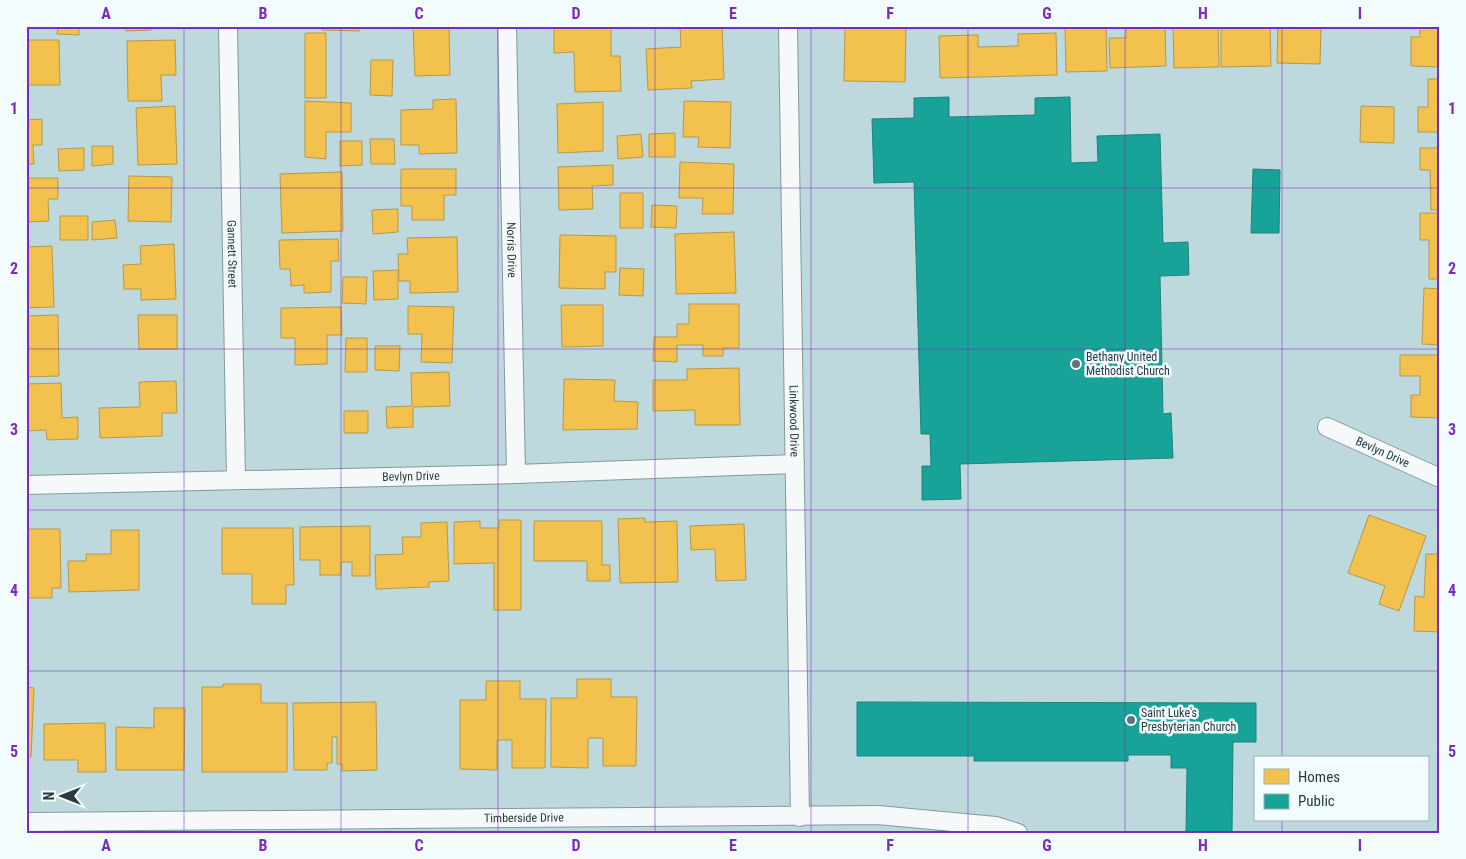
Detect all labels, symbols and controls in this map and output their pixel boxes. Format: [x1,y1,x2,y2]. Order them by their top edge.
text: A [101,4,111,23]
text: B [259,4,268,23]
text: C [414,4,424,23]
text: D [571,4,581,23]
text: E [729,4,737,23]
text: F [886,4,894,23]
text: G [1042,4,1052,23]
text: H [1198,4,1208,23]
text: I [1358,4,1362,23]
text: 1 [10,99,18,118]
text: 1 [1448,99,1456,118]
street label: Gannett Street [224,220,240,289]
street label: Norris Drive [504,222,519,278]
text: 2 [10,259,18,278]
text: 2 [1448,259,1456,278]
place label: Bethany United Methodist Church [1086,350,1170,378]
marker: Bethany United Methodist Church [1070,358,1082,370]
street label: Linkwood Drive [786,385,802,458]
text: 3 [10,420,18,439]
text: 3 [1448,420,1456,439]
street label: Bevlyn Drive [1353,434,1412,470]
street label: Bevlyn Drive [382,469,440,484]
text: 4 [10,581,18,600]
text: 4 [1448,581,1456,600]
place label: Saint Luke's Presbyterian Church [1141,706,1237,734]
marker: Saint Luke's Presbyterian Church [1125,714,1137,726]
text: 5 [10,742,18,761]
text: 5 [1448,742,1456,761]
legend [1254,756,1428,822]
text: Homes [1298,768,1340,786]
north arrow [38,772,88,822]
text: N [41,792,57,800]
text: Public [1298,792,1335,810]
street label: Timberside Drive [484,811,564,825]
text: A [101,836,111,855]
text: B [259,836,268,855]
text: C [414,836,424,855]
text: D [571,836,581,855]
text: E [729,836,737,855]
text: F [886,836,894,855]
text: G [1042,836,1052,855]
text: H [1198,836,1208,855]
text: I [1358,836,1362,855]

